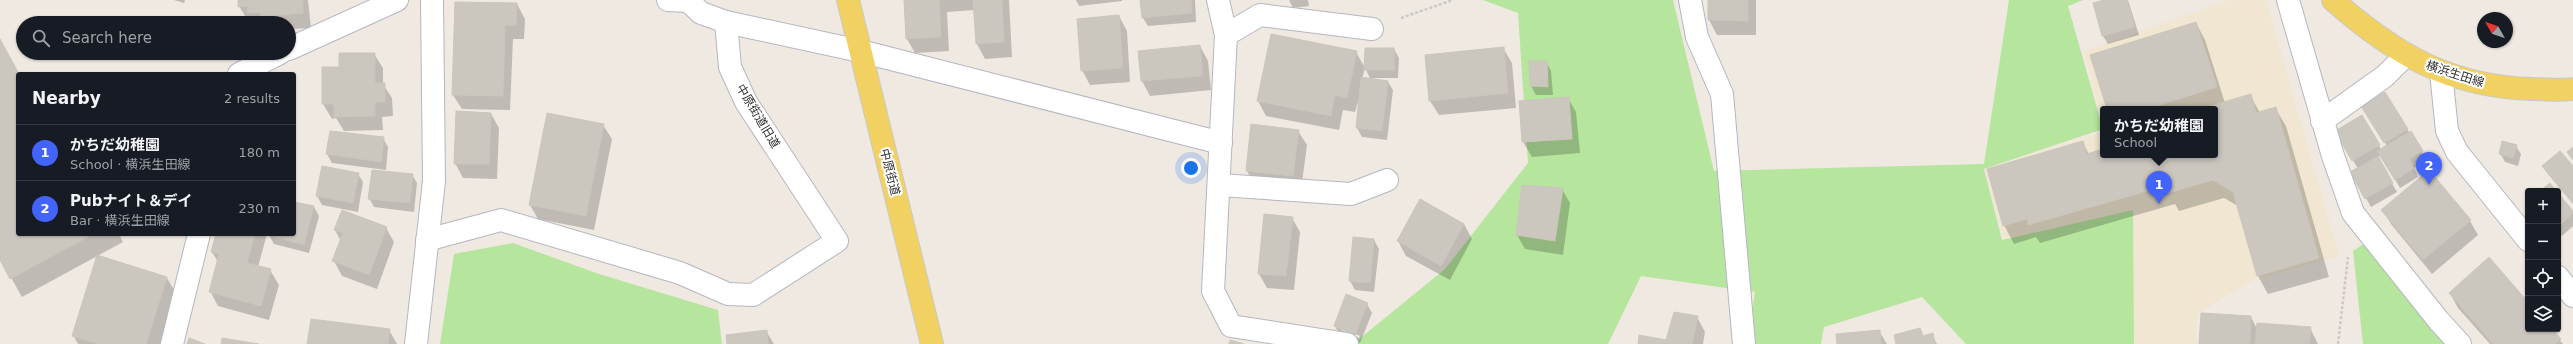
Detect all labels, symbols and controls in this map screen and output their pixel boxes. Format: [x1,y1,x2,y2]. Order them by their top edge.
north arrow [2477,12,2513,48]
search box [16,16,296,60]
icon: search [30,27,52,49]
text: Search here [62,29,152,47]
street label: 横浜生田線 [2424,58,2486,90]
street label: 中原街道旧道 [733,82,783,150]
text: Nearby [32,88,101,108]
text: 2 results [224,91,280,106]
popup [2100,106,2218,158]
text: かちだ幼稚園 [2114,117,2204,135]
text: School [2114,135,2157,150]
text: かちだ幼稚園 [70,136,160,154]
text: 1 [40,145,50,160]
text: 180 m [238,145,280,160]
street label: 中原街道 [877,147,903,197]
pin: 2 [2416,152,2442,185]
text: School · 横浜生田線 [70,157,191,172]
your location [1181,158,1201,178]
pin: 1 [2146,171,2172,204]
map controls [2525,188,2561,332]
button: + [2525,188,2561,224]
text: Pubナイト＆デイ [70,192,192,210]
text: 2 [40,201,50,216]
text: 230 m [238,201,280,216]
text: Bar · 横浜生田線 [70,213,170,228]
button: − [2525,224,2561,260]
button: locate [2525,260,2561,296]
button: layers [2525,296,2561,332]

